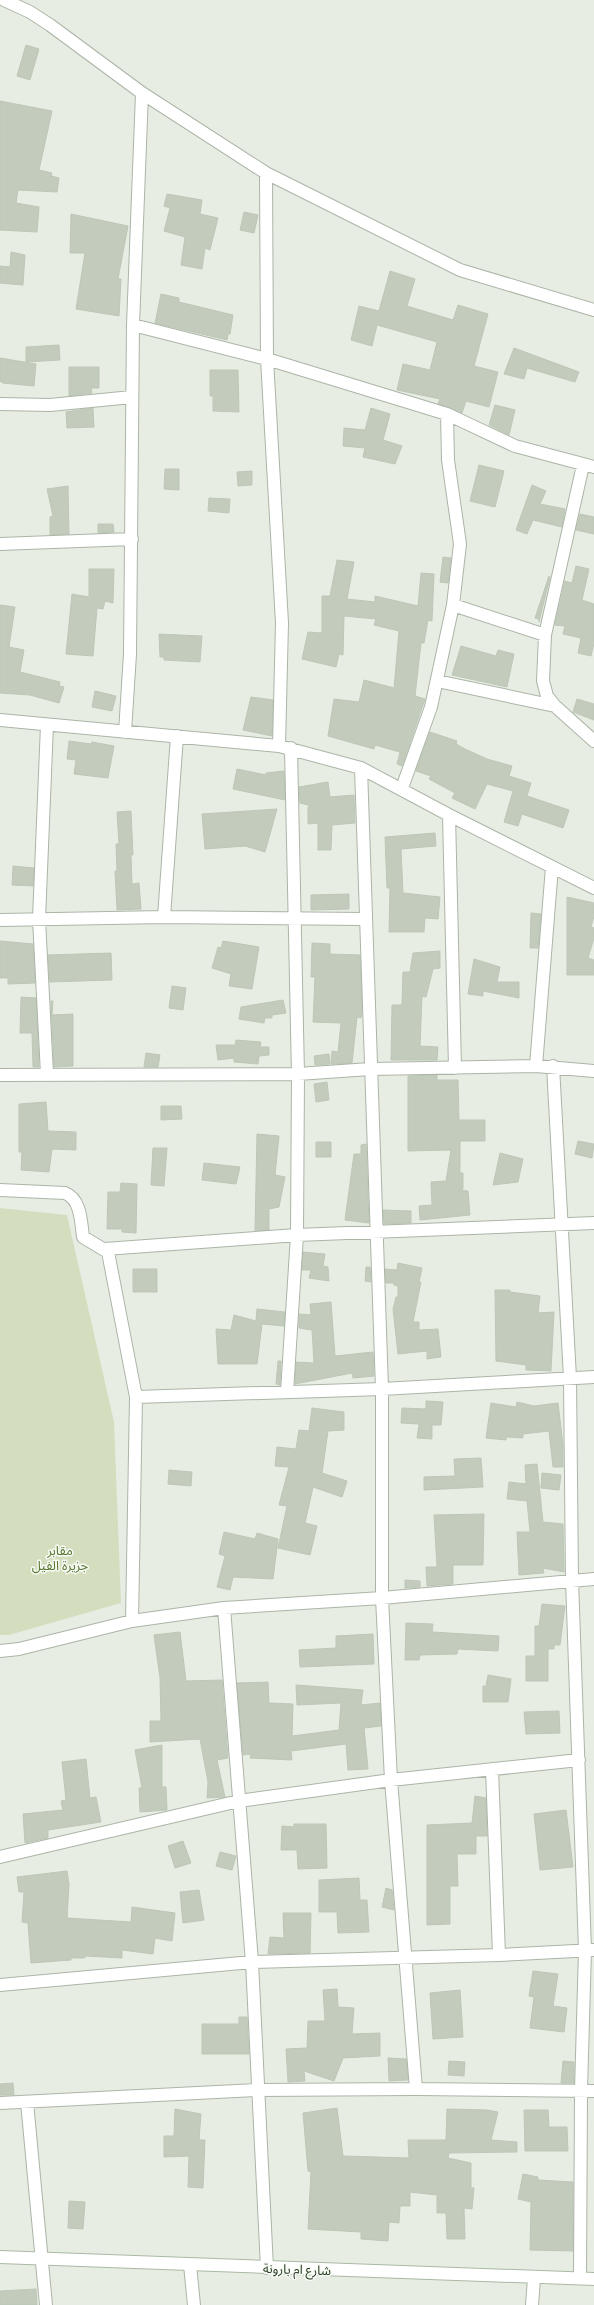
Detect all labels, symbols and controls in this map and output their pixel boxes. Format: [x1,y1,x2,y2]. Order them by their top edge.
park label: مقابر جزيرة الفيل [32,1542,89,1574]
street label: شارع ام بارونة [263,2260,331,2281]

